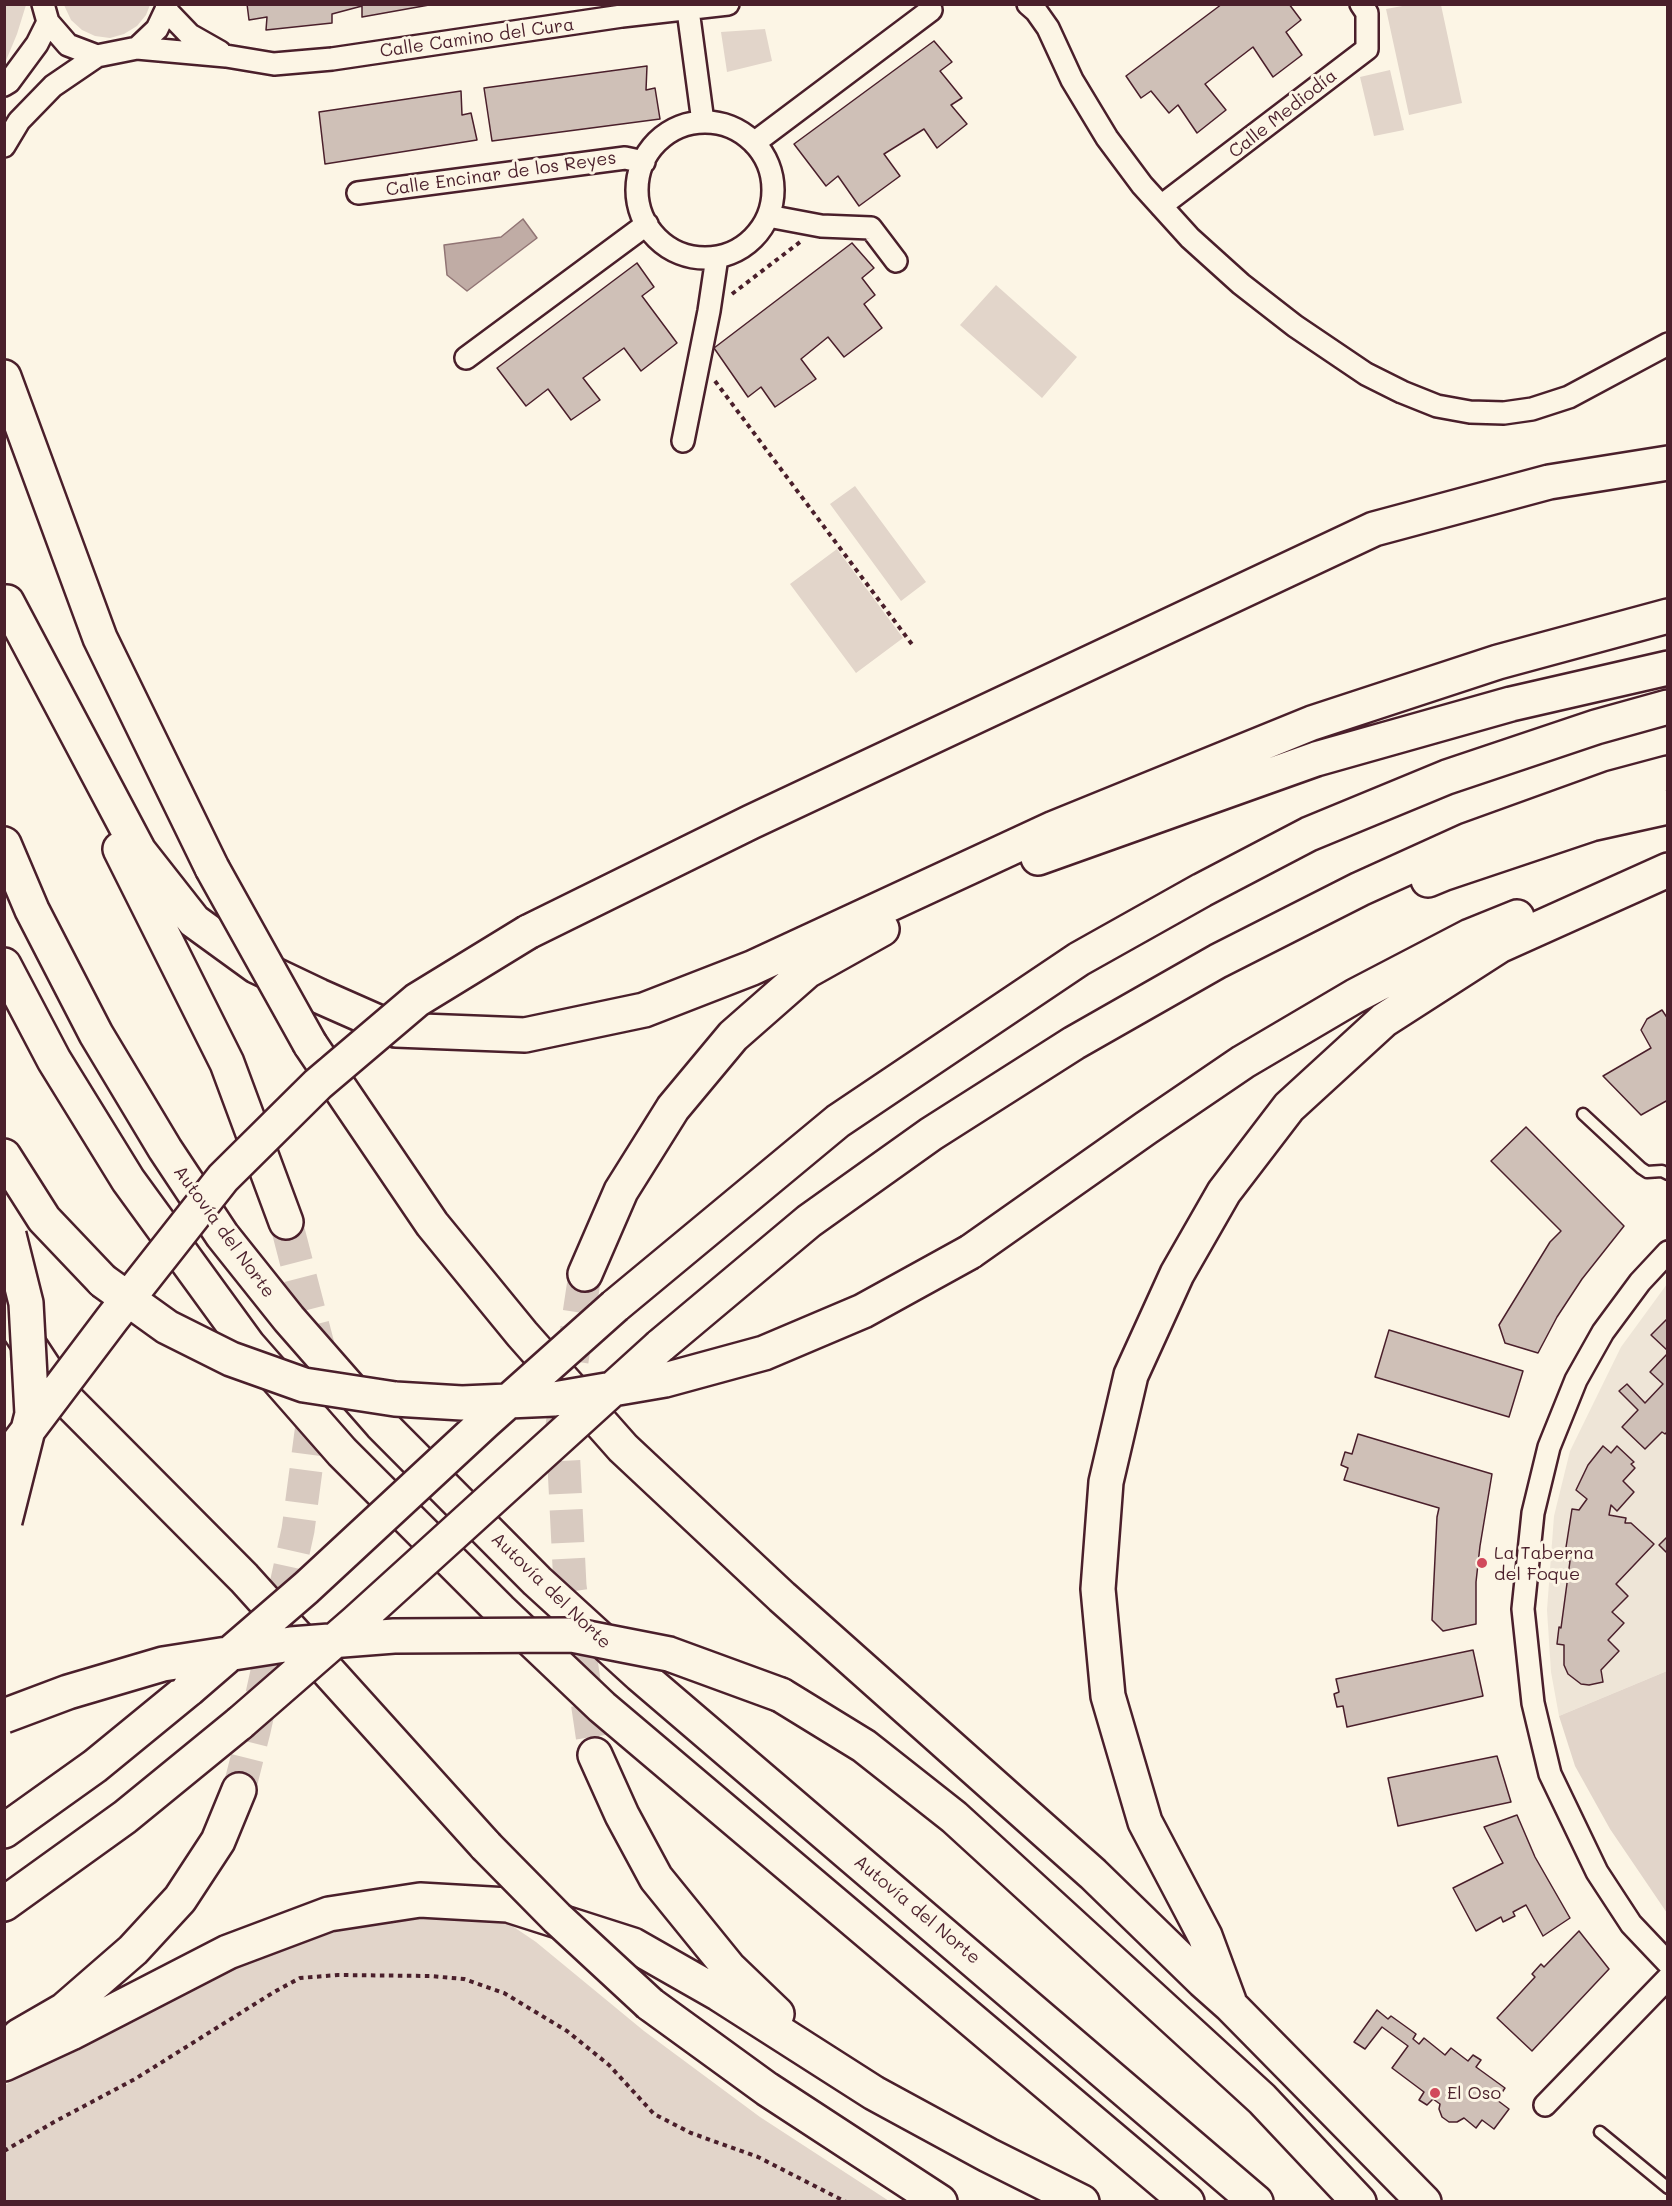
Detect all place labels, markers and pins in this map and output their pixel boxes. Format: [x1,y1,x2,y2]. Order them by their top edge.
place label: La Taberna del Foque [1494,1542,1595,1584]
marker: La Taberna del Foque [1475,1556,1489,1570]
place label: El Oso [1447,2082,1501,2104]
marker: El Oso [1428,2086,1442,2100]

